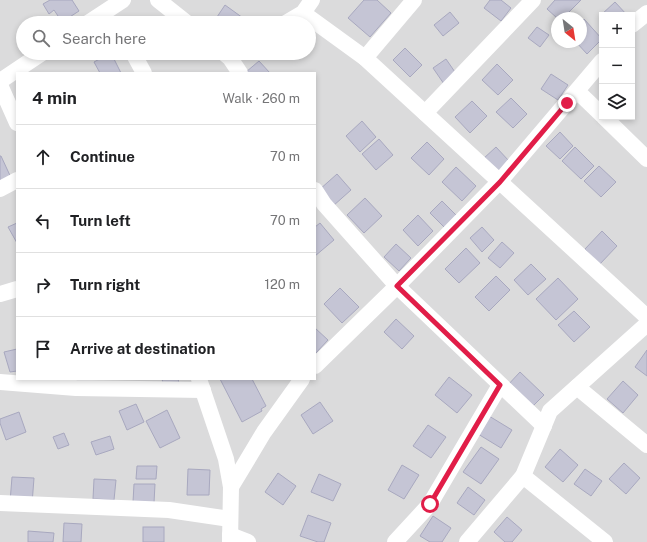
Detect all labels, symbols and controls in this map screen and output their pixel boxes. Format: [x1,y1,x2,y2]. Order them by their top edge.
north arrow [551,12,587,48]
map controls [599,12,635,120]
button: + [599,12,635,48]
search box [16,16,316,60]
icon: search [30,27,52,49]
text: Search here [62,30,146,47]
button: − [599,48,635,84]
button: layers [599,84,635,120]
text: 4 min [32,88,77,108]
text: Walk · 260 m [222,91,300,106]
route end [558,94,576,112]
icon: ahead [32,146,54,168]
text: Continue [70,148,135,165]
text: 70 m [270,149,300,164]
icon: left [32,210,54,232]
text: Turn left [70,212,131,229]
text: 70 m [270,213,300,228]
icon: right [32,274,54,296]
text: Turn right [70,276,140,293]
text: 120 m [265,277,300,292]
icon: arrive [32,338,54,360]
text: Arrive at destination [70,340,215,357]
route start [421,495,439,513]

